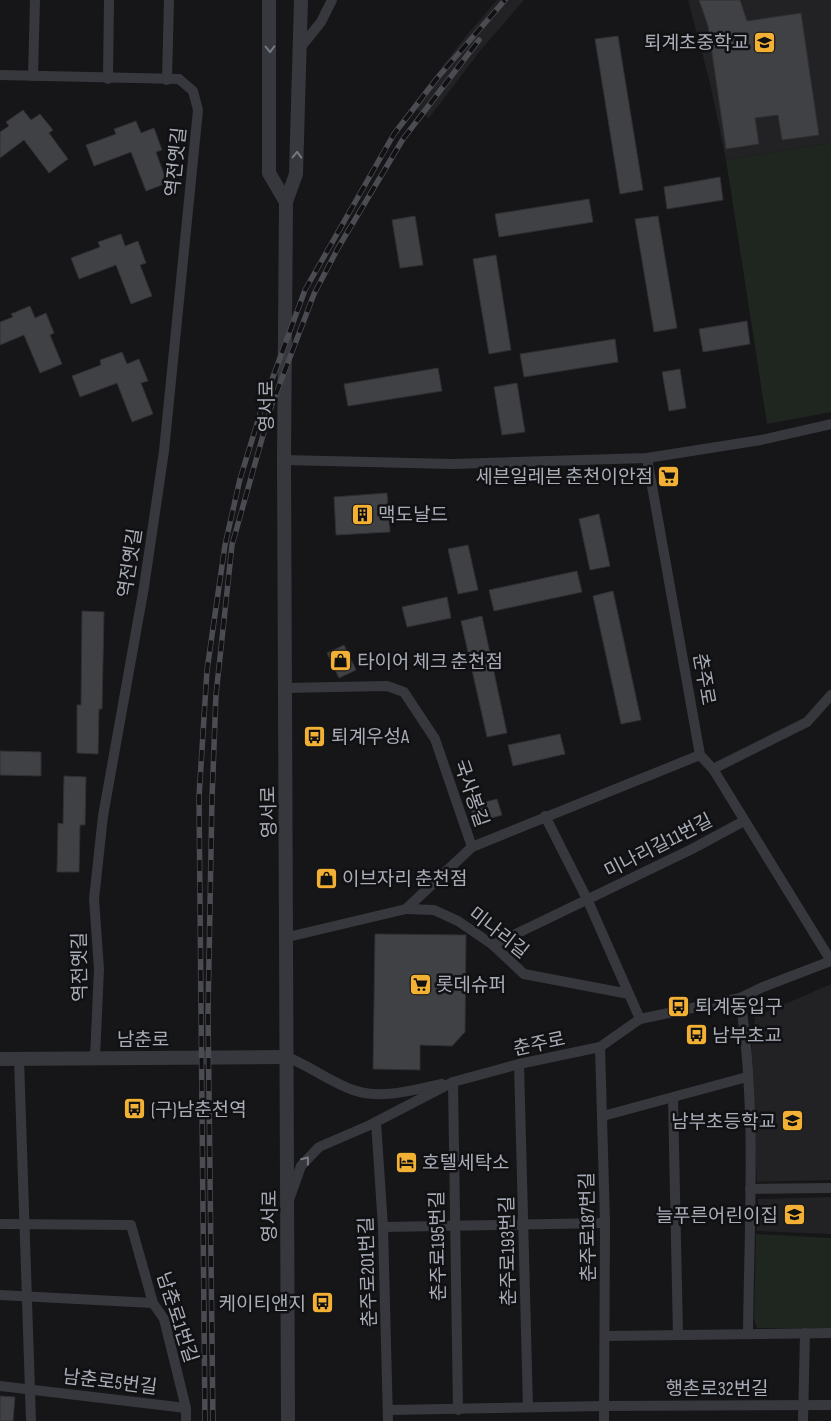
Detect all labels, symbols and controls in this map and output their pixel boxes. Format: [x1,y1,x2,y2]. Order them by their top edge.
school or university icon: 퇴계초중학교 [753,30,777,54]
place label: 퇴계초중학교 [644,32,749,55]
one-way arrow [265,45,275,53]
street label: 역전옛길 [161,126,192,198]
one-way arrow [291,151,302,159]
street label: 영서로 [256,380,279,432]
supermarket icon: 세븐일레븐 춘천이안점 [657,464,681,488]
place label: 세븐일레븐 춘천이안점 [475,466,653,489]
building icon: 맥도날드 [350,502,374,526]
place label: 맥도날드 [378,504,448,527]
street label: 역전옛길 [114,527,147,600]
shop icon: 타이어 체크 춘천점 [329,649,353,673]
place label: 타이어 체크 춘천점 [357,651,503,674]
street label: 춘주로 [688,651,719,707]
bus stop icon: 퇴계우성A [303,724,327,748]
place label: 퇴계우성A [331,726,410,749]
street label: 국사봉길 [448,757,493,830]
street label: 영서로 [258,786,281,838]
street label: 미나리길11번길 [601,809,717,883]
shop icon: 이브자리 춘천점 [314,866,338,890]
place label: 이브자리 춘천점 [342,868,467,891]
street label: 미나리길 [463,903,533,964]
street label: 역전옛길 [68,932,93,1002]
supermarket icon: 롯데슈퍼 [408,972,432,996]
place label: 롯데슈퍼 [436,974,506,997]
bus stop icon: 퇴계동입구 [667,994,691,1018]
place label: 퇴계동입구 [695,996,782,1019]
bus stop icon: 남부초교 [684,1023,708,1047]
place label: 남부초교 [712,1025,782,1048]
street label: 춘주로 [511,1028,567,1061]
street label: 남춘로 [117,1029,169,1052]
bus stop icon: (구)남춘천역 [123,1097,147,1121]
place label: (구)남춘천역 [151,1099,247,1122]
school or university icon: 남부초등학교 [780,1109,804,1133]
place label: 남부초등학교 [671,1111,776,1134]
hotel icon: 호텔세탁소 [394,1150,418,1174]
place label: 호텔세탁소 [422,1152,509,1175]
one-way arrow [301,1157,309,1166]
street label: 춘주로187번길 [576,1172,601,1282]
street label: 영서로 [259,1190,282,1242]
street label: 춘주로195번길 [426,1191,451,1301]
street label: 춘주로193번길 [496,1196,521,1306]
school or university icon: 늘푸른어린이집 [782,1203,806,1227]
place label: 늘푸른어린이집 [656,1205,778,1228]
street label: 춘주로201번길 [355,1216,382,1327]
street label: 남춘로1번길 [151,1269,202,1366]
bus stop icon: 케이티앤지 [310,1291,334,1315]
place label: 케이티앤지 [219,1293,306,1316]
street label: 남춘로5번길 [61,1365,158,1400]
street label: 행촌로32번길 [665,1378,769,1401]

